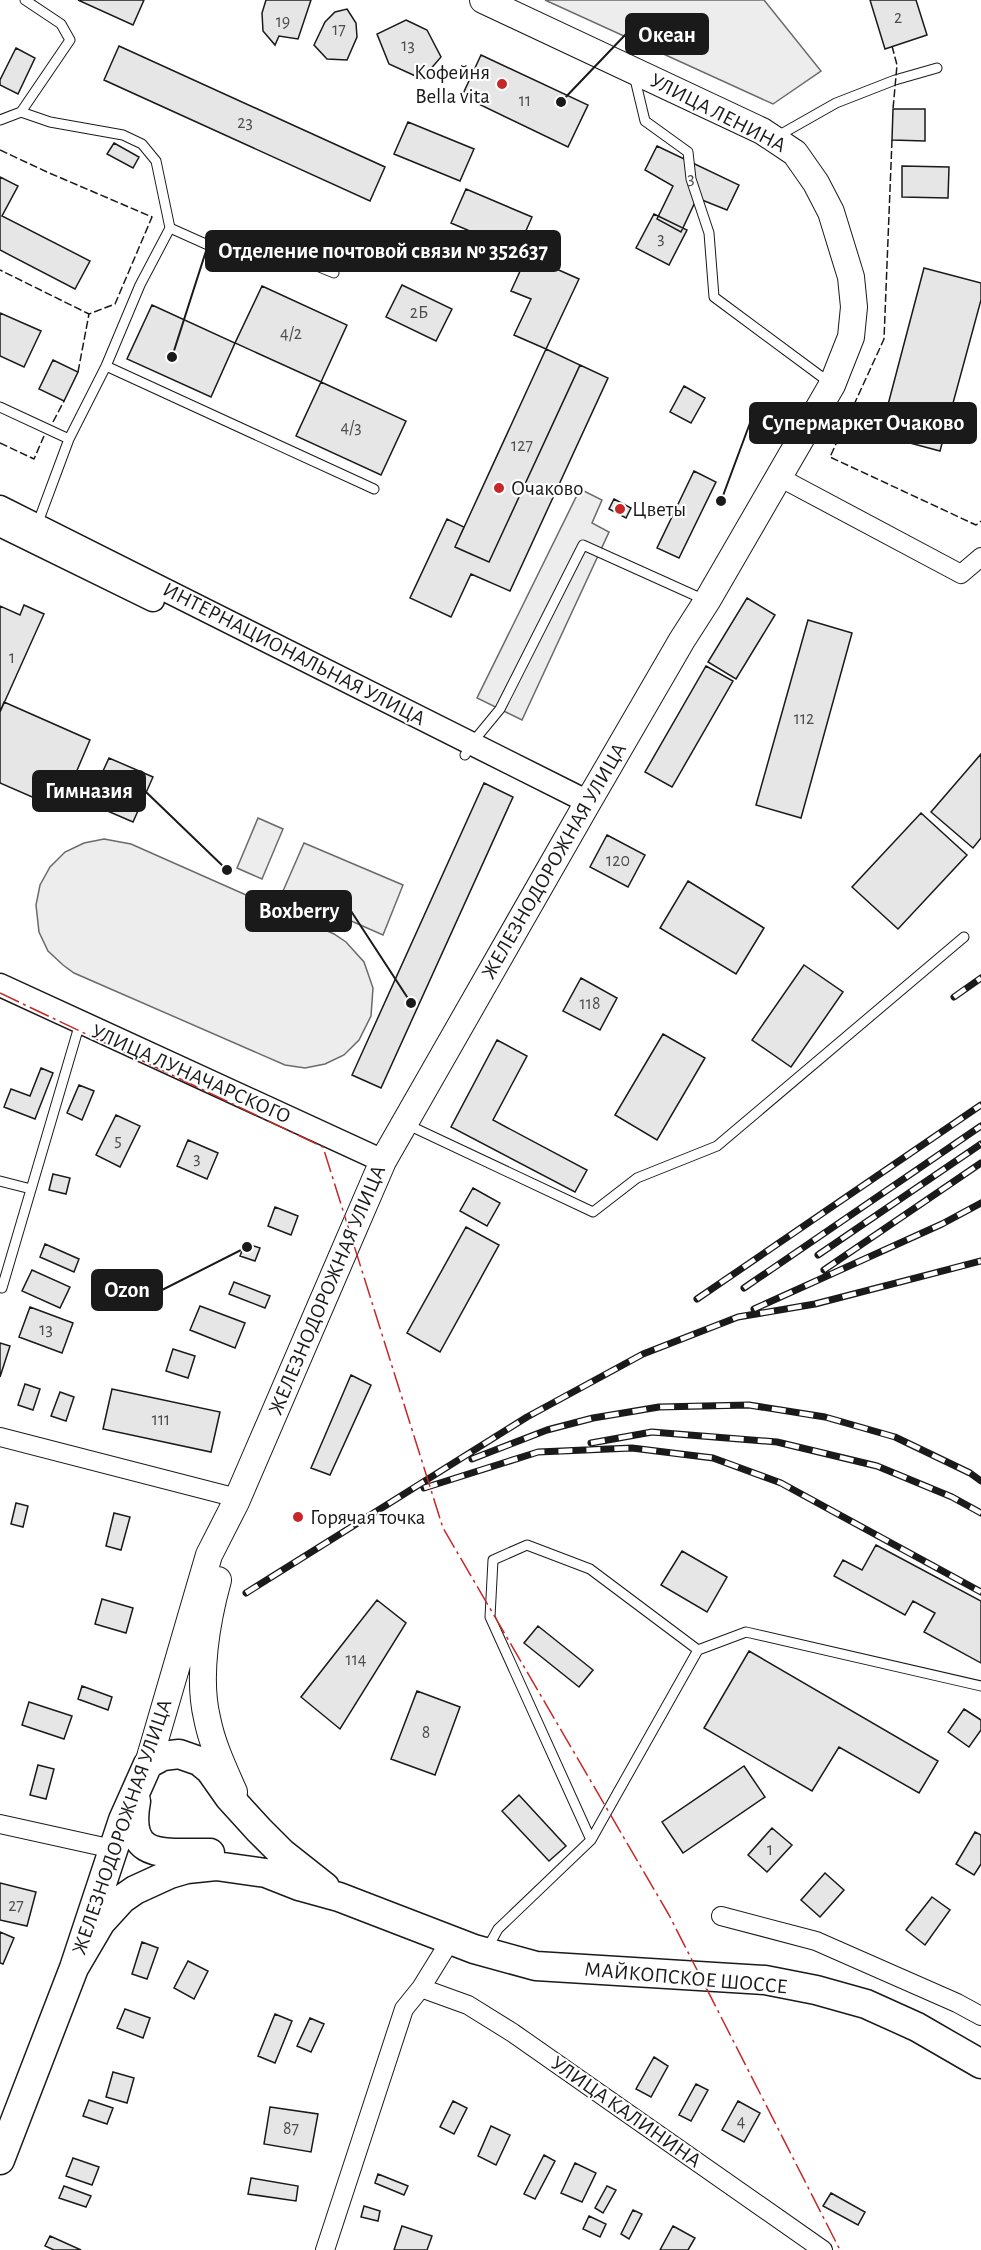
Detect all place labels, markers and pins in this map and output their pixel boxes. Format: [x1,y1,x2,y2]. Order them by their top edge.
callout: Океан [626,14,708,54]
place label: Кофейня Bella vita [414,62,490,107]
marker: Кофейня Bella vita [495,77,509,91]
callout: Отделение почтовой связи № 352637 [206,231,560,271]
callout: Супермаркет Очаково [750,403,976,443]
place label: Очаково [511,478,583,499]
marker: Очаково [492,481,506,495]
place label: Цветы [632,499,686,520]
marker: Цветы [613,502,627,516]
callout: Гимназия [33,771,145,811]
callout: Boxberry [246,891,351,931]
callout: Ozon [92,1270,162,1310]
place label: Горячая точка [310,1507,426,1528]
marker: Горячая точка [291,1510,305,1524]

